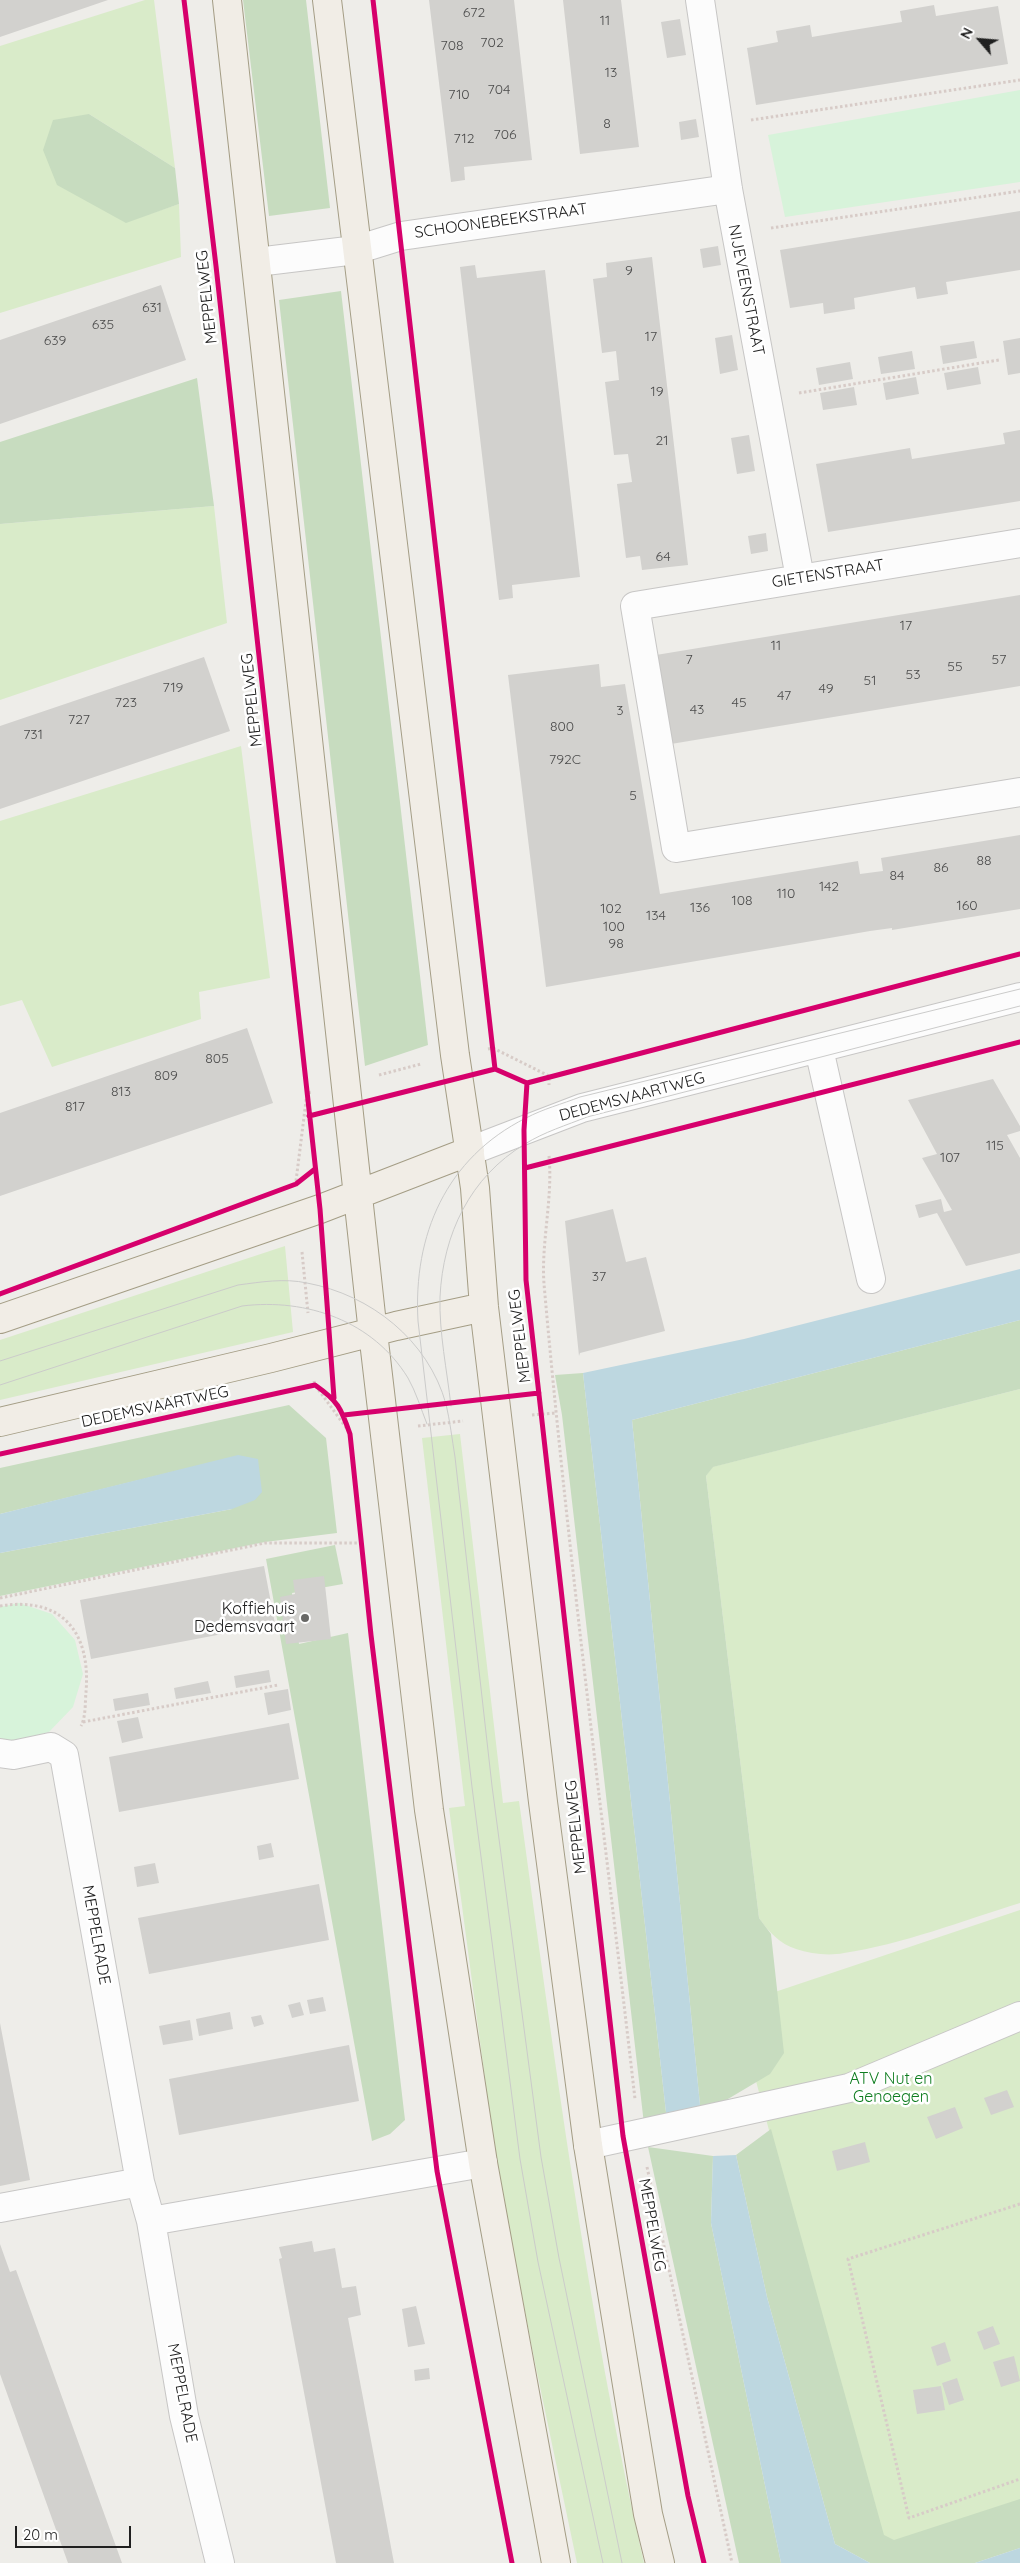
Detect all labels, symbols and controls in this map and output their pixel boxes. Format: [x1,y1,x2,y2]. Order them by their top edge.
house number: 672 [463,5,485,21]
house number: 11 [600,13,610,29]
north arrow [955,15,1005,65]
text: N [956,25,977,42]
house number: 702 [480,35,504,51]
house number: 708 [440,38,464,54]
house number: 13 [605,65,617,81]
house number: 704 [488,82,510,98]
house number: 710 [448,87,470,103]
house number: 8 [603,116,611,132]
house number: 706 [493,127,517,143]
house number: 712 [454,131,474,147]
street label: SCHOONEBEEKSTRAAT [413,199,589,243]
street label: NIJEVEENSTRAAT [724,223,768,357]
street label: MEPPELWEG [193,249,221,345]
house number: 9 [625,263,633,279]
house number: 631 [142,300,162,316]
house number: 635 [92,317,114,333]
house number: 17 [645,329,657,345]
house number: 639 [44,333,66,349]
house number: 19 [651,384,663,400]
house number: 21 [656,433,668,449]
house number: 64 [655,549,671,565]
street label: GIETENSTRAAT [770,556,886,592]
house number: 17 [900,618,912,634]
house number: 11 [771,638,781,654]
street label: MEPPELWEG [238,652,266,748]
house number: 7 [685,652,693,668]
house number: 57 [992,652,1006,668]
house number: 55 [947,659,963,675]
house number: 53 [906,667,920,683]
house number: 51 [864,673,876,689]
house number: 719 [163,680,183,696]
house number: 49 [819,681,833,697]
house number: 47 [777,688,791,704]
house number: 723 [115,695,137,711]
house number: 45 [731,695,747,711]
house number: 43 [690,702,704,718]
house number: 3 [616,703,624,719]
house number: 727 [68,712,90,728]
house number: 800 [550,719,574,735]
house number: 731 [23,727,43,743]
house number: 792C [549,752,581,768]
house number: 5 [629,788,637,804]
house number: 88 [976,853,992,869]
house number: 86 [933,860,949,876]
house number: 84 [890,868,904,884]
house number: 142 [819,879,839,895]
house number: 110 [777,886,795,902]
house number: 108 [731,893,753,909]
house number: 160 [956,898,978,914]
house number: 136 [690,900,710,916]
house number: 102 [600,901,622,917]
house number: 134 [646,908,666,924]
house number: 100 [603,919,625,935]
house number: 98 [608,936,624,952]
house number: 805 [205,1051,229,1067]
house number: 809 [154,1068,178,1084]
street label: DEDEMSVAARTWEG [557,1068,707,1126]
house number: 813 [111,1084,131,1100]
house number: 817 [65,1099,85,1115]
house number: 115 [986,1138,1004,1154]
house number: 107 [940,1150,960,1166]
house number: 37 [592,1269,606,1285]
street label: MEPPELWEG [505,1288,535,1384]
street label: DEDEMSVAARTWEG [80,1382,230,1432]
place label: Koffiehuis Dedemsvaart [194,1599,295,1637]
marker: Koffiehuis Dedemsvaart [299,1612,311,1624]
street label: MEPPELWEG [562,1779,590,1875]
street label: MEPPELRADE [78,1884,114,1986]
park label: ATV Nut en Genoegen [849,2069,933,2107]
street label: MEPPELWEG [634,2177,670,2273]
street label: MEPPELRADE [163,2342,201,2444]
scale bar [18,2516,134,2548]
text: 20 m [23,2525,58,2544]

